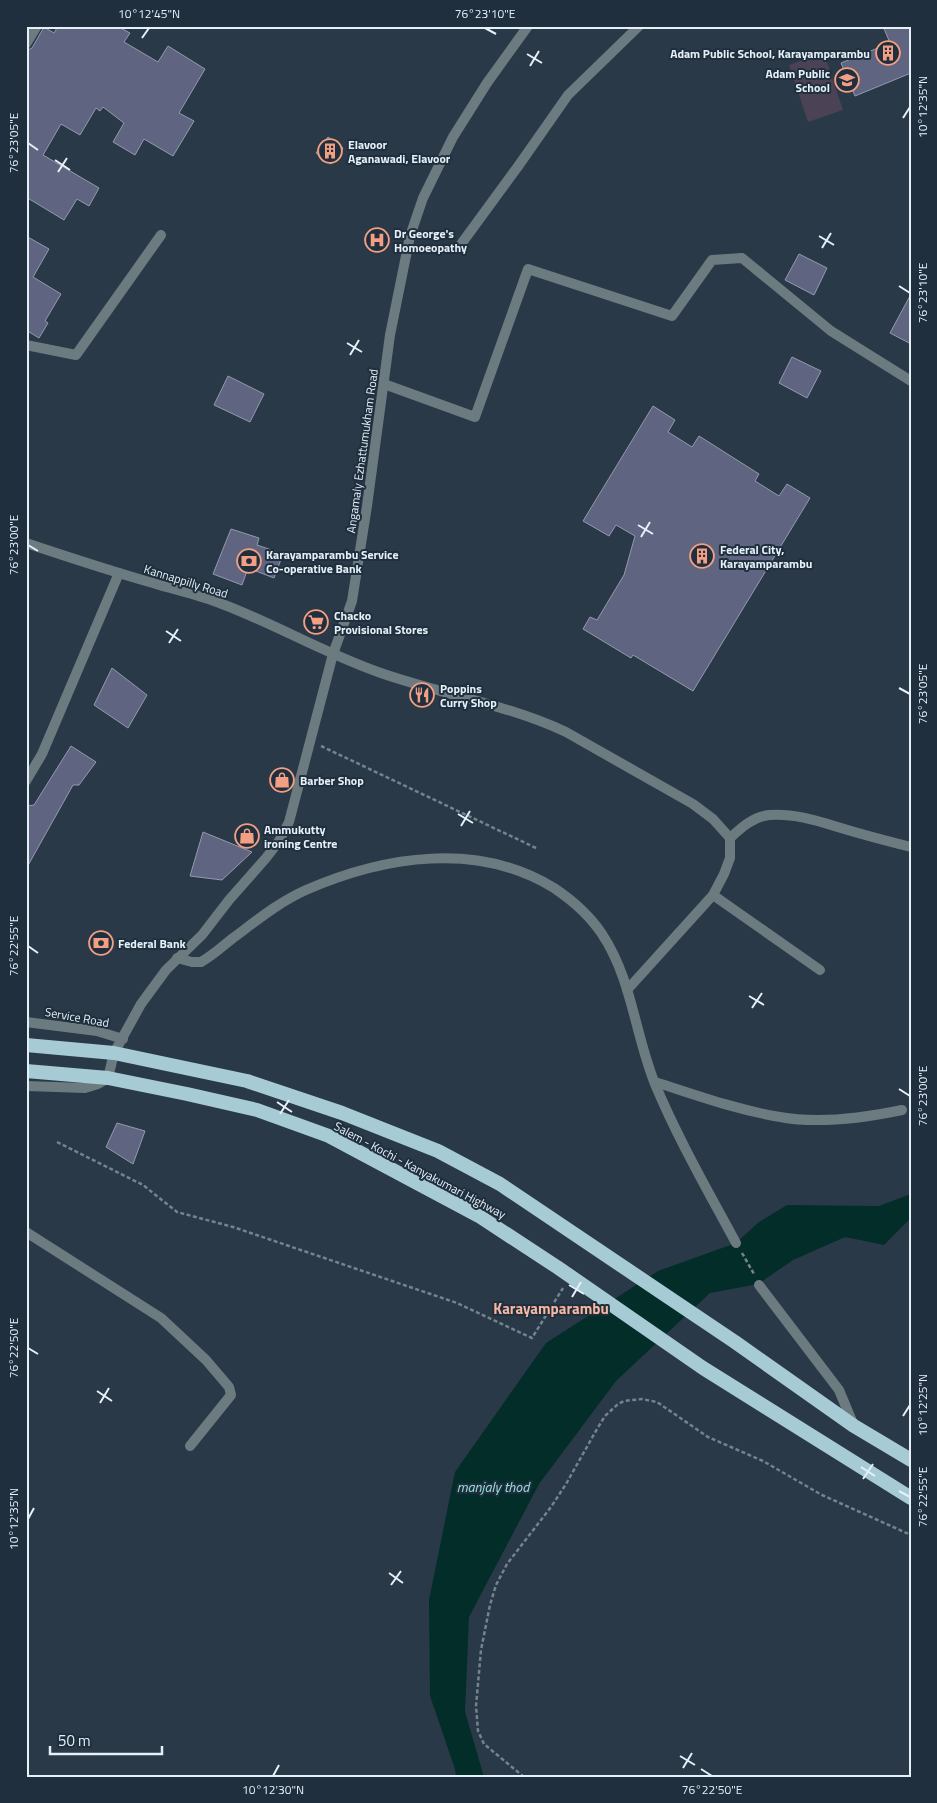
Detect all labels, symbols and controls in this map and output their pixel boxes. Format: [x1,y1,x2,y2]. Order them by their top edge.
text: 10°12'45"N [118,4,180,23]
text: 76°23'10"E [455,4,516,23]
building icon: Adam Public School, Karayamparambu [875,40,901,66]
place label: Adam Public School, Karayamparambu [670,44,870,63]
place label: Adam Public School [765,64,830,97]
school or university icon: Adam Public School [834,67,860,93]
text: 10°12'35"N [913,76,932,138]
text: 76°23'05"E [4,112,23,173]
place label: Elavoor Aganawadi, Elavoor [348,135,451,168]
building icon: Elavoor Aganawadi, Elavoor [317,138,343,164]
place label: Dr George's Homoeopathy [394,224,467,257]
hospital icon: Dr George's Homoeopathy [364,227,390,253]
text: 76°23'10"E [913,262,932,323]
street label: Angamaly Ezhattumukham Road [341,368,383,534]
text: 76°23'00"E [4,514,23,575]
place label: Federal City, Karayamparambu [720,540,812,573]
building icon: Federal City, Karayamparambu [689,543,715,569]
place label: Karayamparambu Service Co-operative Bank [266,545,399,578]
bank icon: Karayamparambu Service Co-operative Bank [236,548,262,574]
street label: Kannappilly Road [142,559,230,603]
place label: Chacko Provisional Stores [334,606,429,639]
supermarket icon: Chacko Provisional Stores [303,609,329,635]
text: 76°23'05"E [913,663,932,724]
place label: Poppins Curry Shop [440,679,497,712]
restaurant icon: Poppins Curry Shop [409,682,435,708]
shop icon: Barber Shop [269,767,295,793]
place label: Barber Shop [300,771,364,790]
place label: Ammukutty ironing Centre [264,820,338,853]
shop icon: Ammukutty ironing Centre [234,823,260,849]
text: 76°22'55"E [4,915,23,976]
bank icon: Federal Bank [88,930,114,956]
place label: Federal Bank [118,934,187,953]
street label: Service Road [43,1002,111,1032]
text: 76°23'00"E [913,1065,932,1126]
street label: Salem - Kochi - Kanyakumari Highway [331,1116,510,1224]
district label: Karayamparambu [493,1297,609,1320]
text: 76°22'50"E [4,1317,23,1378]
text: 10°12'25"N [913,1374,932,1436]
text: 76°22'55"E [913,1466,932,1527]
water label: manjaly thod [457,1476,531,1497]
text: 10°12'35"N [4,1488,23,1550]
scale bar [50,1723,162,1755]
text: 50 m [58,1729,91,1752]
text: 10°12'30"N [242,1780,304,1799]
text: 76°22'50"E [682,1780,743,1799]

